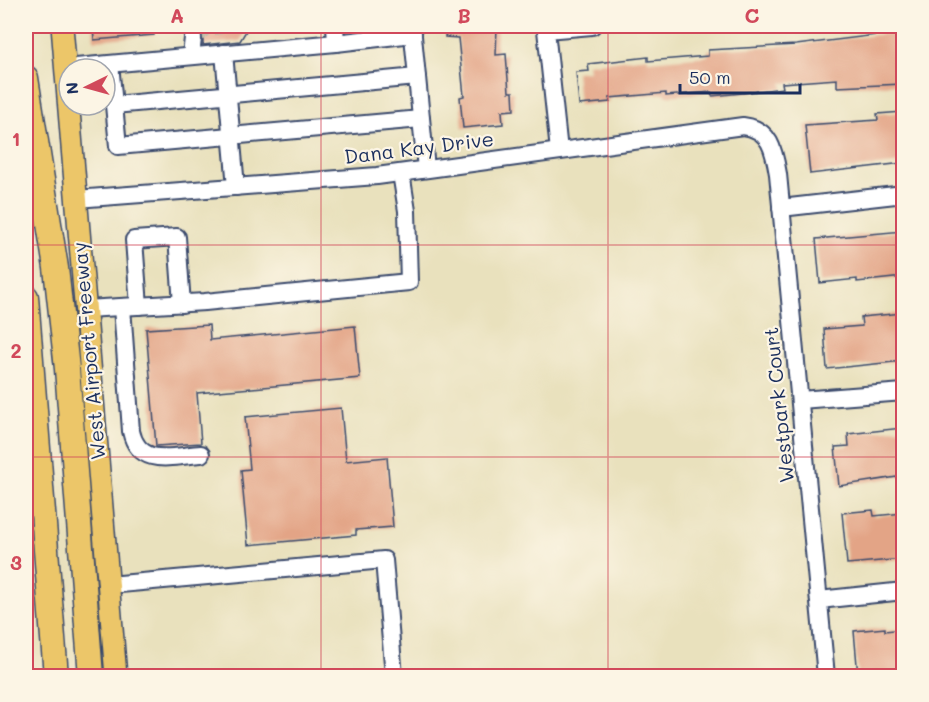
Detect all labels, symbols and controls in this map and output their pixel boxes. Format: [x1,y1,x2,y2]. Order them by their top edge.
text: A [170,2,184,28]
text: B [457,2,471,28]
text: C [745,2,760,28]
north arrow [57,57,117,117]
scale bar [680,57,800,95]
text: 50 m [689,65,731,89]
text: N [61,81,83,95]
text: 1 [12,125,20,151]
street label: Dana Kay Drive [343,125,495,169]
street label: West Airport Freeway [66,241,110,461]
street label: Westpark Court [757,326,799,484]
text: 2 [10,337,22,363]
text: 3 [10,549,22,575]

